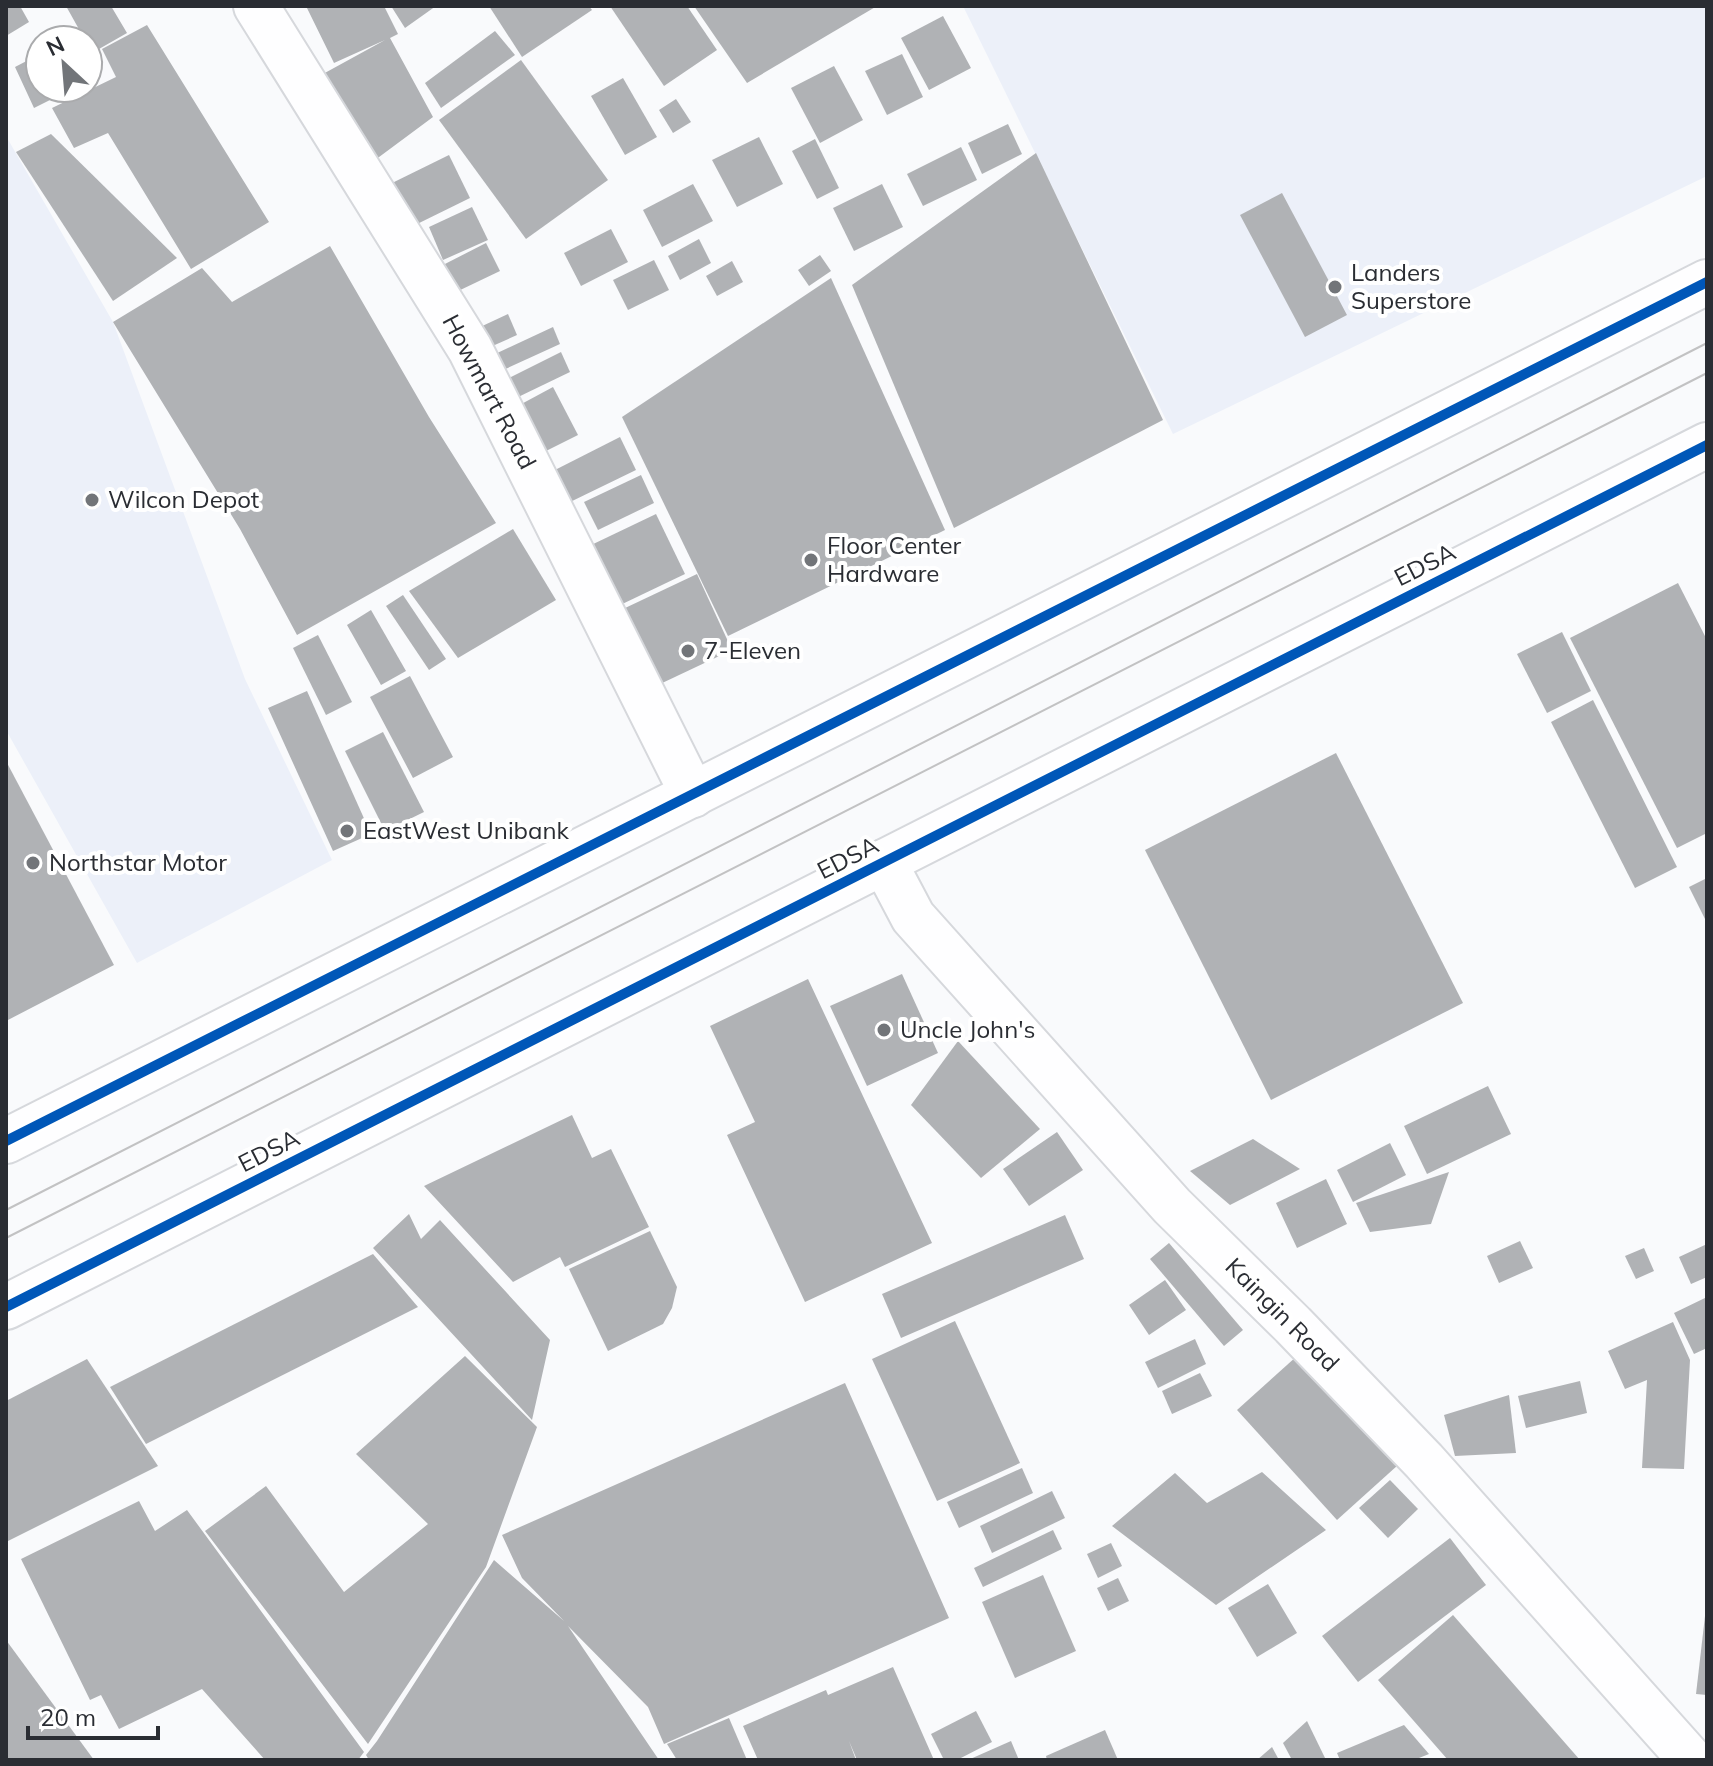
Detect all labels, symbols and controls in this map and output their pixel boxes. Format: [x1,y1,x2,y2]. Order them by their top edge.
north arrow [24,24,104,104]
text: N [42,30,69,62]
place label: Landers Superstore [1351,257,1471,315]
marker: Landers Superstore [1326,278,1344,296]
street label: Howmart Road [436,309,543,474]
place label: Wilcon Depot [108,484,259,514]
marker: Wilcon Depot [83,491,101,509]
place label: Floor Center Hardware [827,530,962,588]
street label: EDSA [1389,536,1460,592]
marker: Floor Center Hardware [802,551,820,569]
place label: 7-Eleven [704,635,801,665]
marker: 7-Eleven [679,642,697,660]
place label: EastWest Unibank [363,815,569,845]
marker: EastWest Unibank [338,822,356,840]
street label: EDSA [812,829,883,885]
place label: Northstar Motor [49,847,227,877]
marker: Northstar Motor [24,854,42,872]
place label: Uncle John's [900,1014,1035,1044]
marker: Uncle John's [875,1021,893,1039]
street label: EDSA [233,1122,304,1178]
street label: Kaingin Road [1220,1251,1346,1377]
scale bar [28,1690,158,1740]
text: 20 m [40,1702,96,1732]

